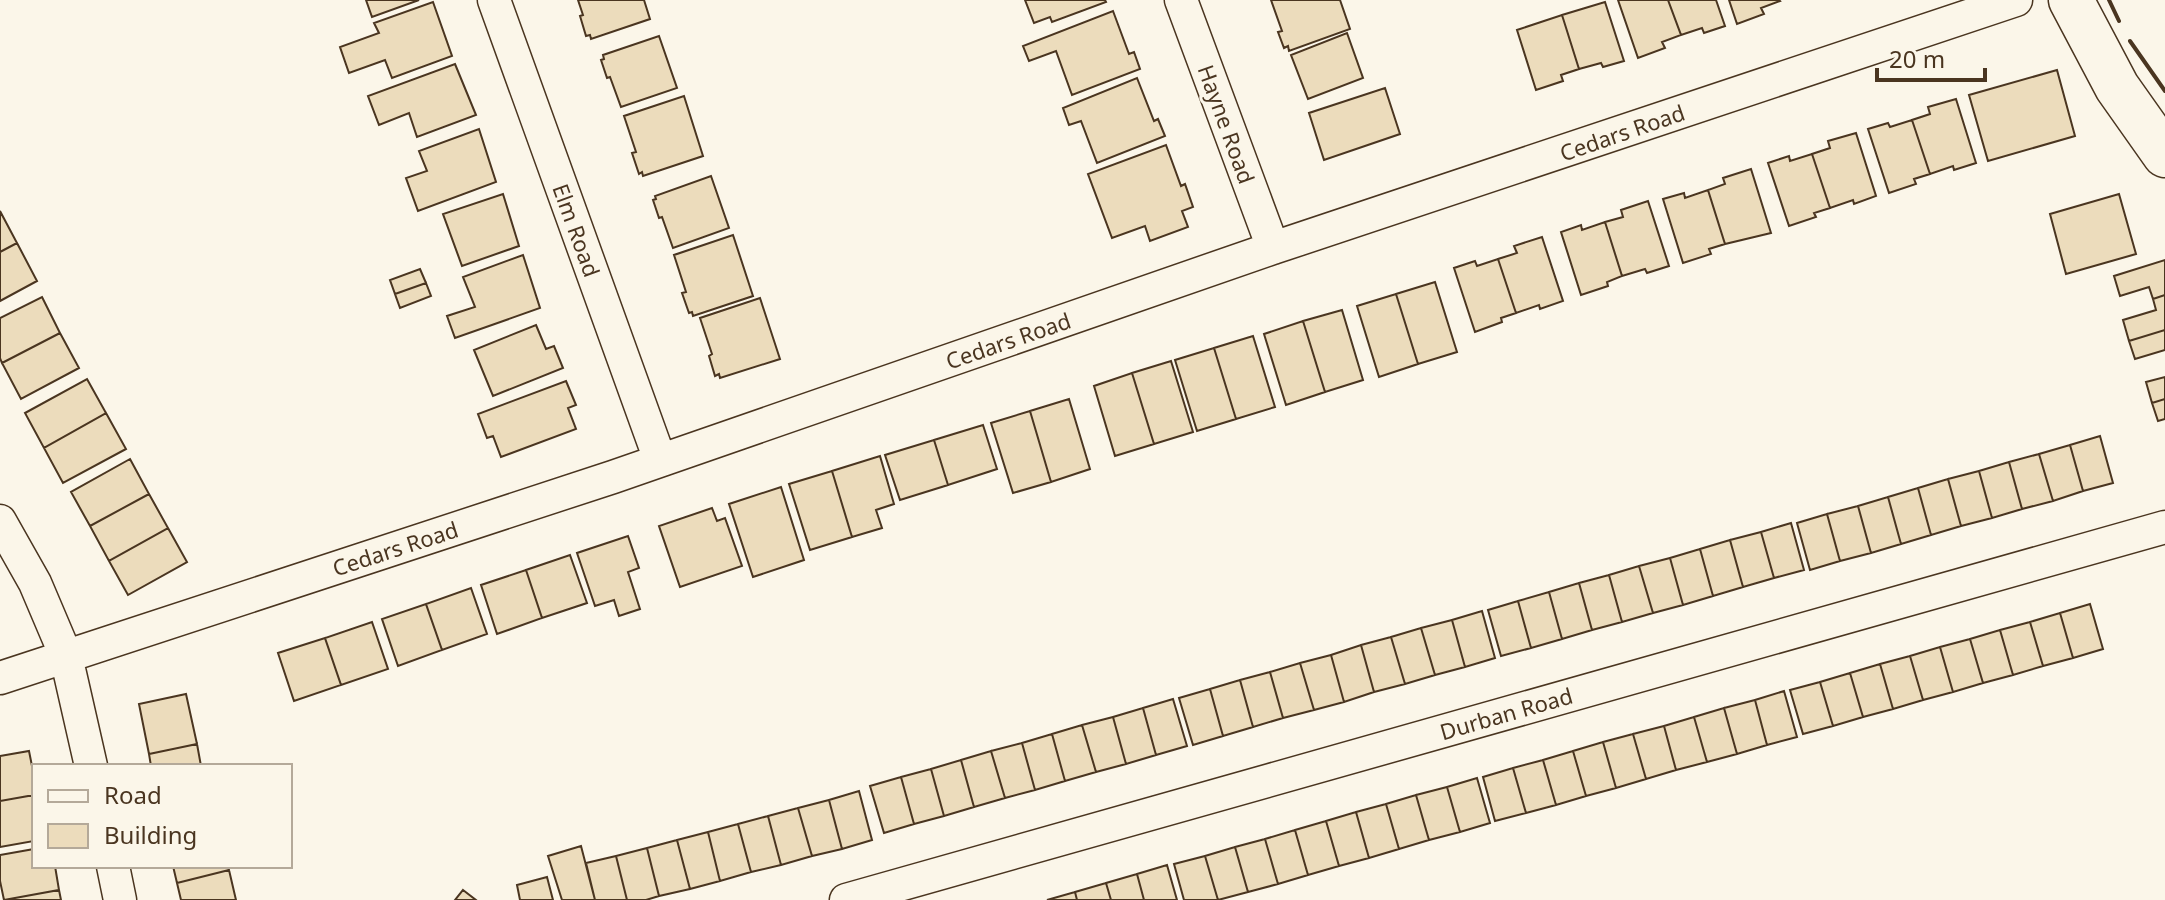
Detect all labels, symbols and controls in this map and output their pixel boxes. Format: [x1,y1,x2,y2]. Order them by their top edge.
scale bar [1877,32,1985,82]
text: 20 m [1889,42,1945,75]
street label: Hayne Road [1192,60,1262,188]
street label: Cedars Road [1555,97,1689,167]
street label: Elm Road [546,179,608,281]
street label: Cedars Road [941,305,1075,375]
street label: Cedars Road [328,514,462,582]
street label: Durban Road [1436,680,1576,746]
legend [32,764,292,868]
text: Road [104,778,162,811]
text: Building [104,818,197,851]

